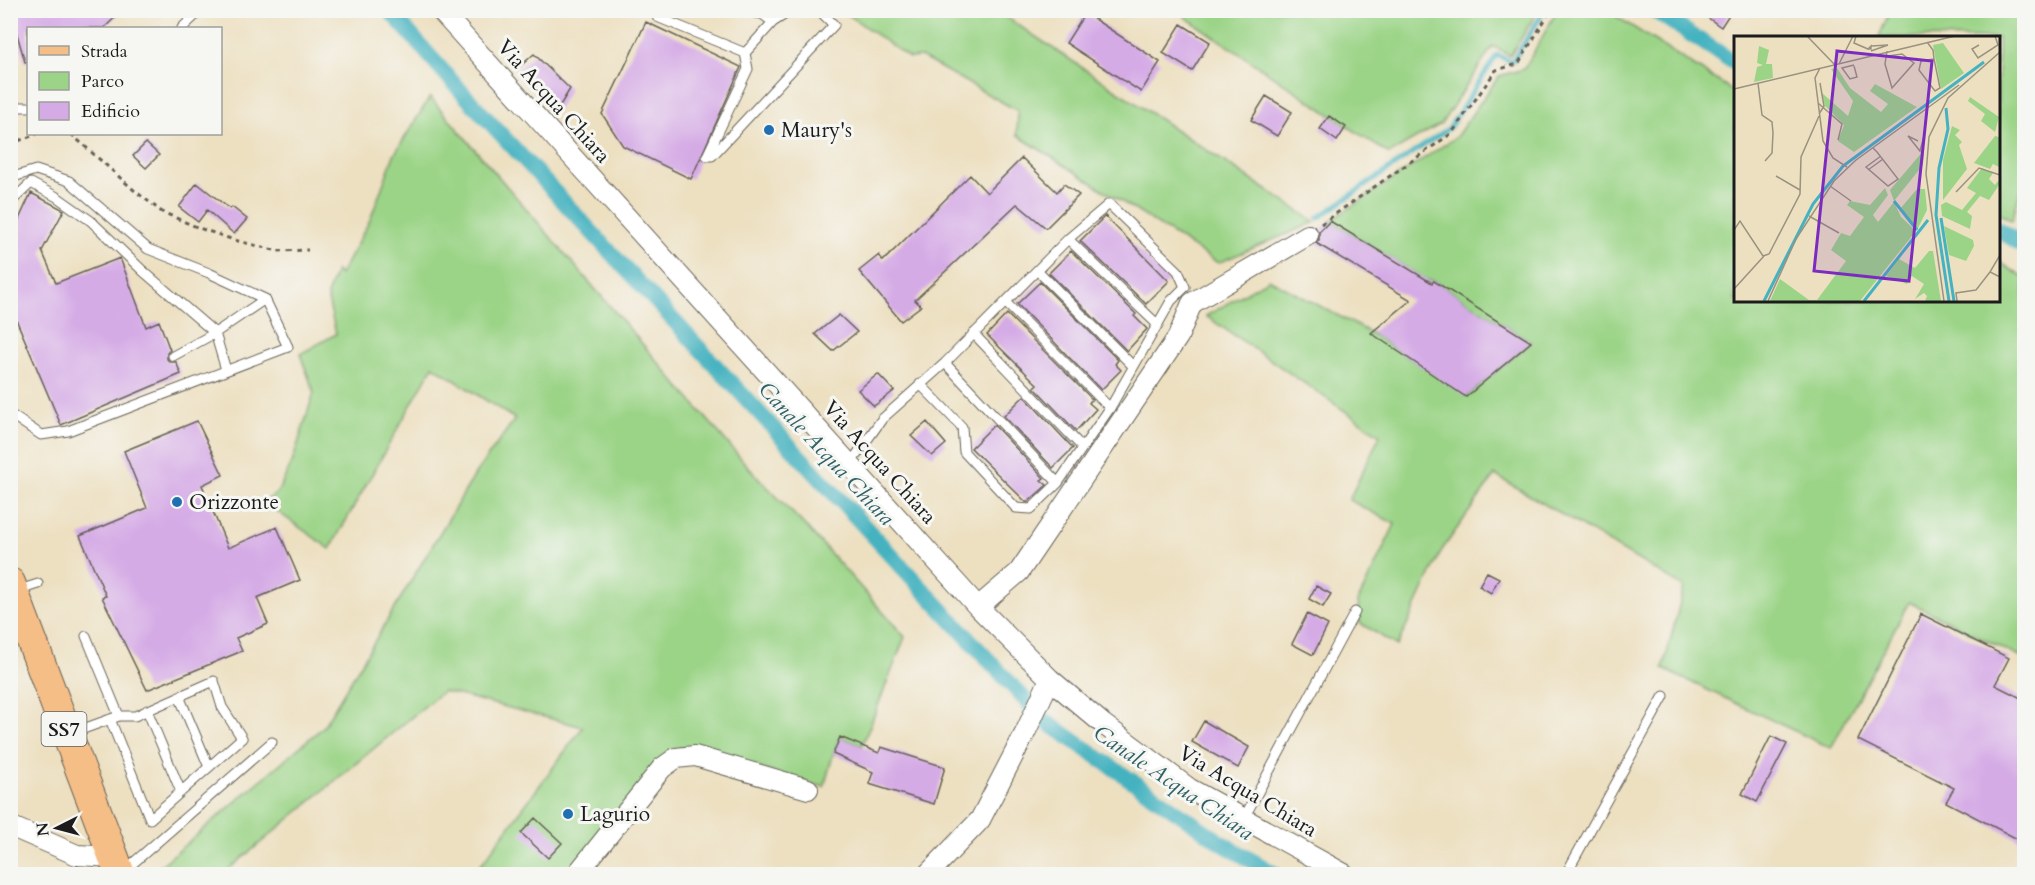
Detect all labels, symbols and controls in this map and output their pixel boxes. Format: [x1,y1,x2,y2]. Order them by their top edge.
legend [27,27,222,135]
street label: Via Acqua Chiara [490,33,617,170]
inset map [1734,36,1999,302]
text: Strada [81,39,128,64]
text: Parco [81,69,124,94]
text: Edificio [81,99,140,124]
place label: Maury's [781,116,852,145]
marker: Maury's [762,123,776,137]
water label: Canale Acqua Chiara [752,375,901,532]
street label: Via Acqua Chiara [816,394,943,531]
place label: Orizzonte [189,488,279,517]
marker: Orizzonte [170,495,184,509]
road number: SS7 [42,712,86,746]
water label: Canale Acqua Chiara [1088,718,1259,848]
street label: Via Acqua Chiara [1173,738,1323,844]
north arrow [27,798,87,858]
place label: Lagurio [580,800,650,829]
marker: Lagurio [561,807,575,821]
text: N [31,821,55,838]

